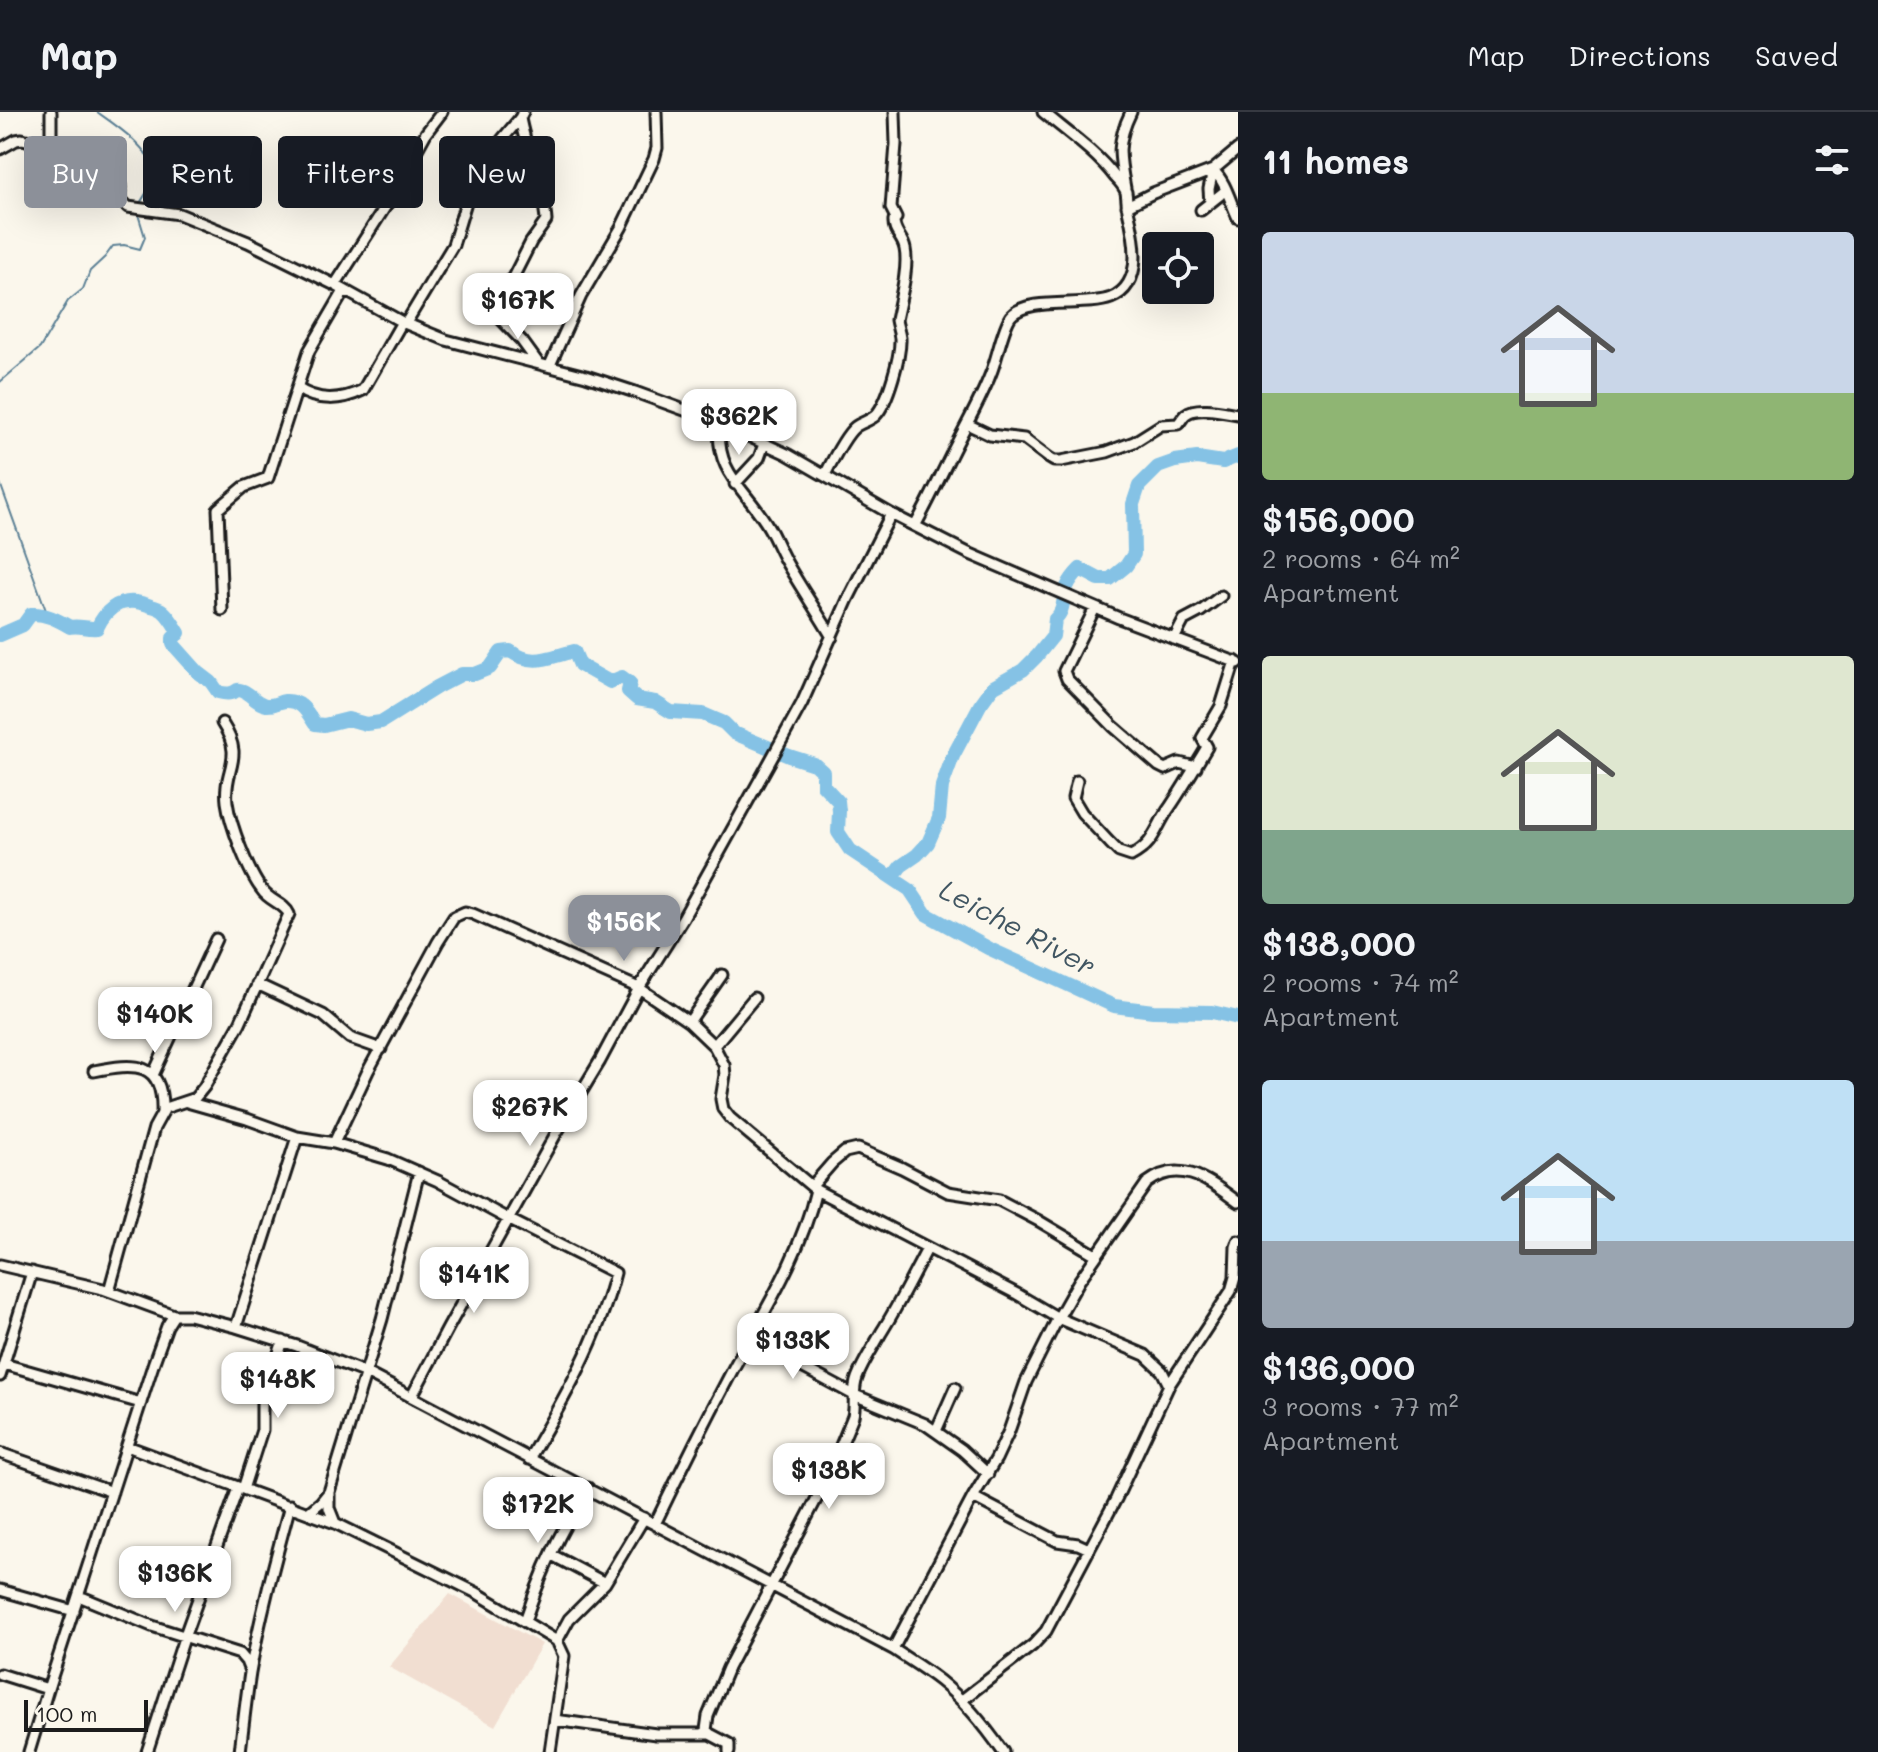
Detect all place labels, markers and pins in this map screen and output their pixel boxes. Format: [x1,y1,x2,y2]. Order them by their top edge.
pin: $167K [462,273,574,341]
pin: $362K [683,389,795,457]
pin: $156K [568,895,680,963]
pin: $140K [99,987,211,1055]
pin: $267K [474,1080,586,1148]
pin: $141K [418,1247,530,1315]
pin: $133K [737,1313,849,1381]
pin: $148K [222,1352,334,1420]
pin: $138K [773,1443,885,1511]
pin: $172K [482,1477,594,1545]
pin: $136K [119,1546,231,1614]

